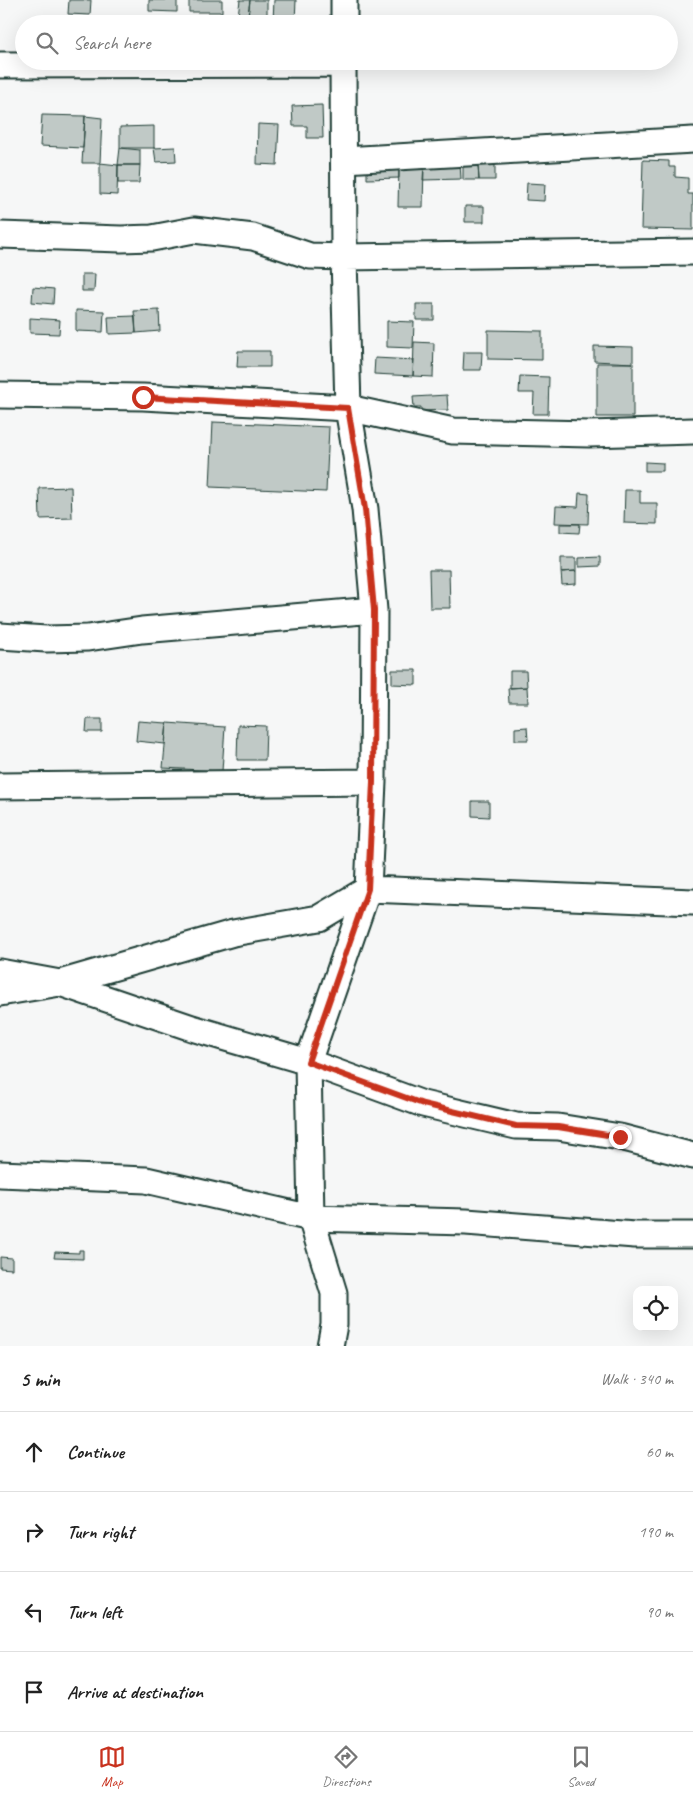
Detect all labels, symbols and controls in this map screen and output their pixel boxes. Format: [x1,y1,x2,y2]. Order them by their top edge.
search box [15,15,678,70]
icon: search [33,29,61,57]
text: Search here [73,31,150,55]
route start [132,386,155,409]
route end [609,1126,632,1149]
map controls [633,1286,678,1331]
button: locate [633,1286,678,1331]
text: 5 min [20,1366,60,1392]
text: Walk · 340 m [601,1369,673,1389]
icon: ahead [20,1438,48,1466]
text: Continue [67,1440,124,1464]
text: 60 m [646,1442,673,1462]
icon: right [20,1518,48,1546]
text: Turn right [67,1520,134,1544]
text: 190 m [639,1522,673,1542]
icon: left [20,1598,48,1626]
text: Turn left [67,1600,122,1624]
text: 90 m [646,1602,673,1622]
icon: arrive [20,1678,48,1706]
text: Arrive at destination [67,1680,203,1704]
tab: Map [98,1743,126,1790]
tab: Directions [322,1743,371,1790]
tab: Saved [567,1743,595,1790]

